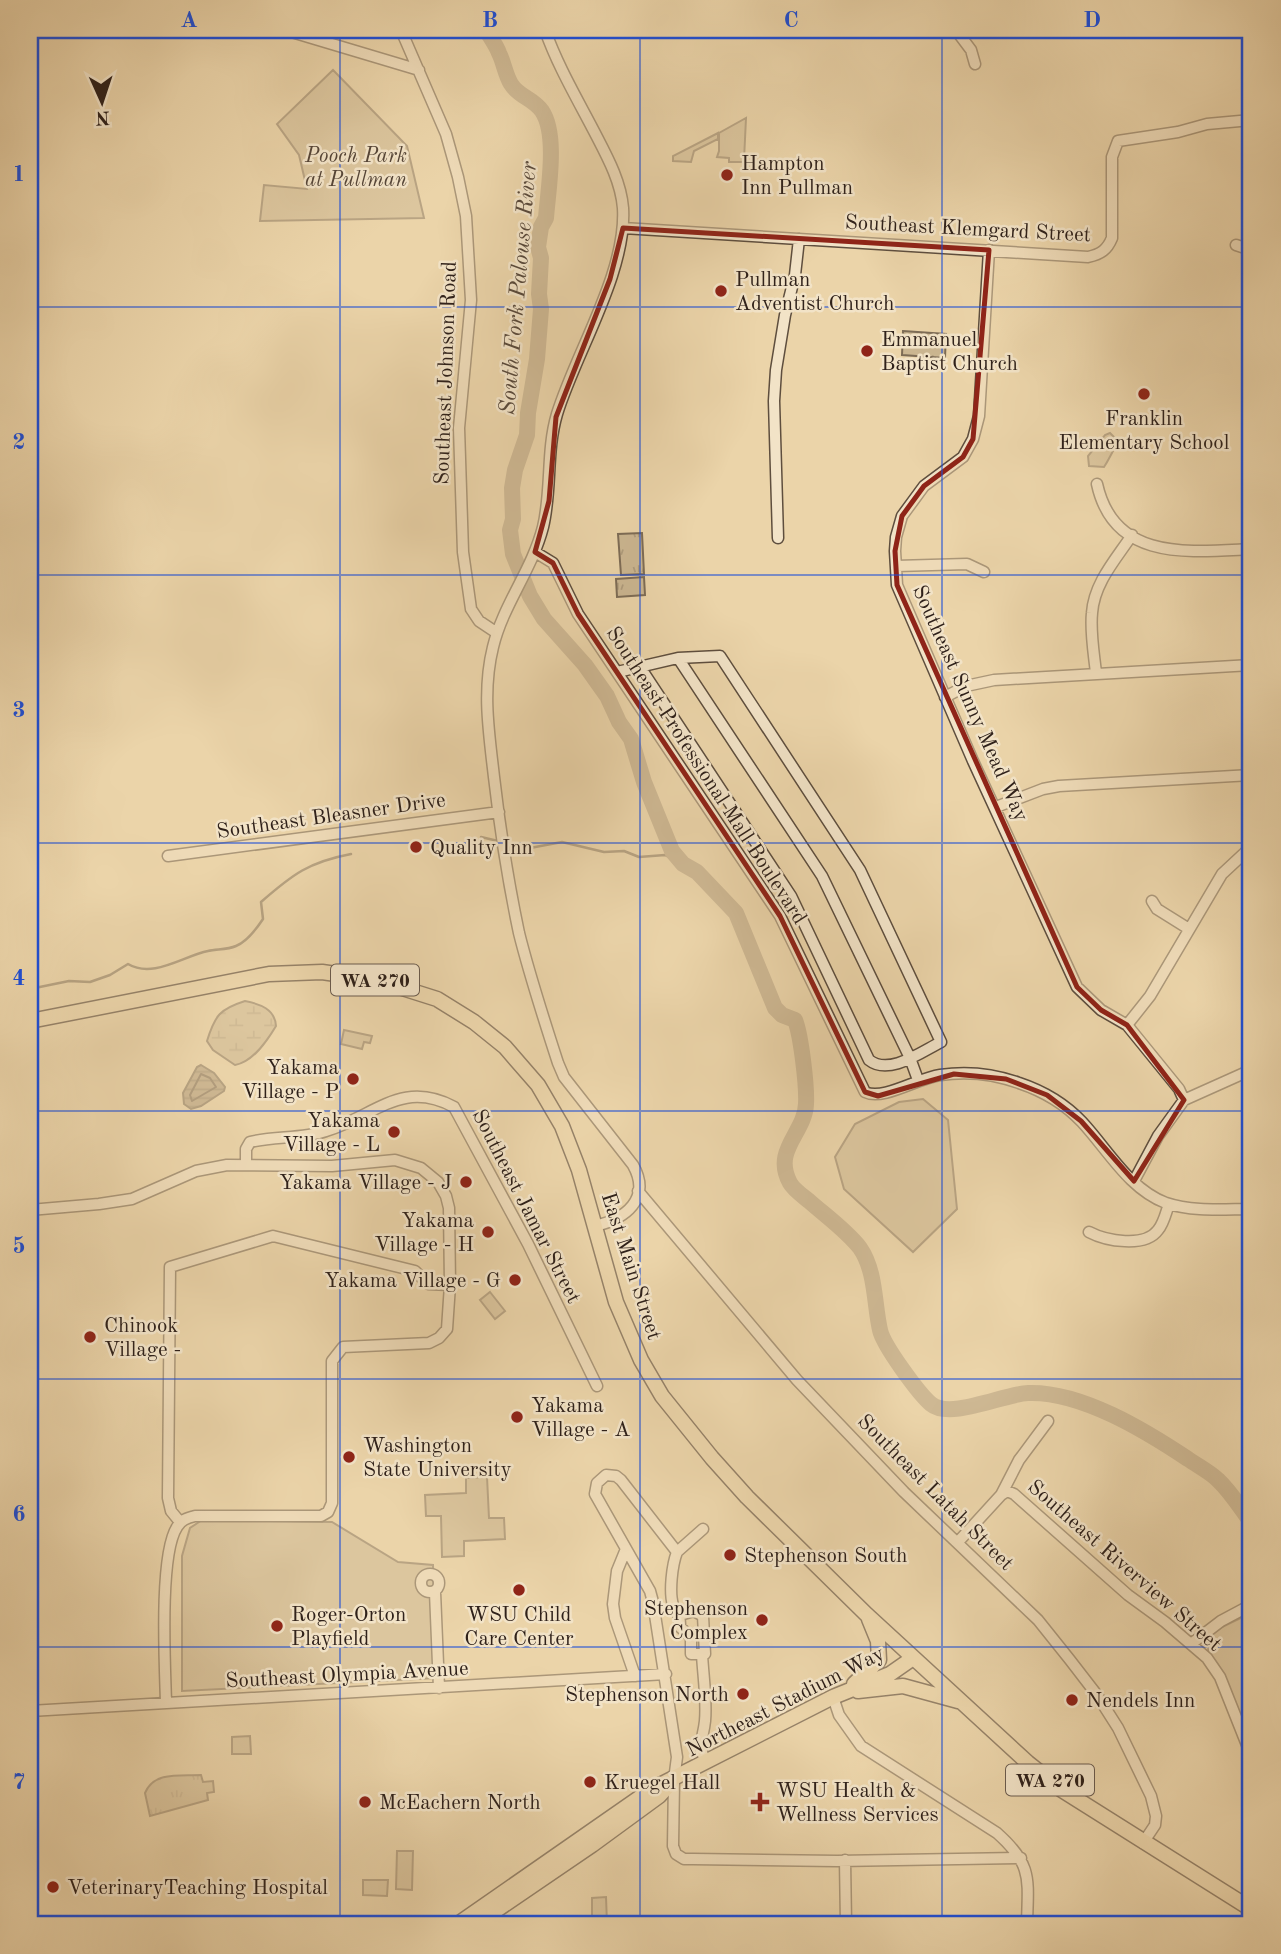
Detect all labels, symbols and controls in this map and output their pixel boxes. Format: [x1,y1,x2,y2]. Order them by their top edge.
text: A [180,9,198,32]
text: B [482,9,498,32]
text: C [783,9,799,32]
text: D [1083,9,1101,32]
north arrow [66,66,136,136]
text: N [95,107,111,126]
park label: Pooch Park at Pullman [304,146,407,191]
place label: Hampton Inn Pullman [741,154,853,199]
water label: South Fork Palouse River [496,159,541,416]
text: 1 [12,163,26,186]
marker: Hampton Inn Pullman [719,167,735,183]
street label: Southeast Klemgard Street [844,213,1092,246]
street label: Southeast Johnson Road [432,261,461,485]
place label: Pullman Adventist Church [735,270,894,315]
marker: Pullman Adventist Church [713,283,729,299]
place label: Emmanuel Baptist Church [881,330,1018,375]
marker: Emmanuel Baptist Church [859,343,875,359]
marker: Franklin Elementary School [1136,386,1152,402]
place label: Franklin Elementary School [1059,409,1230,454]
text: 2 [12,431,26,454]
street label: Southeast Sunny Mead Way [908,582,1031,825]
street label: Southeast Professional Mall Boulevard [602,623,810,928]
text: 3 [12,699,26,722]
street label: Southeast Bleasner Drive [215,790,447,843]
place label: Quality Inn [430,838,533,859]
marker: Quality Inn [408,839,424,855]
road number: WA 270 [331,964,419,996]
text: 4 [12,967,26,990]
place label: Yakama Village - P [242,1058,339,1103]
marker: Yakama Village - P [345,1071,361,1087]
street label: Southeast Jamar Street [468,1106,584,1307]
place label: Yakama Village - L [283,1111,380,1156]
marker: Yakama Village - L [386,1124,402,1140]
place label: Yakama Village - J [279,1173,452,1194]
marker: Yakama Village - J [458,1174,474,1190]
street label: East Main Street [597,1190,664,1343]
place label: Yakama Village - H [374,1211,474,1256]
marker: Yakama Village - H [480,1224,496,1240]
text: 5 [12,1235,26,1258]
place label: Yakama Village - G [324,1271,501,1292]
marker: Yakama Village - G [507,1272,523,1288]
place label: Chinook Village - [104,1316,181,1361]
marker: Chinook Village - [82,1329,98,1345]
place label: Yakama Village - A [531,1396,630,1441]
marker: Yakama Village - A [509,1409,525,1425]
street label: Southeast Latah Street [853,1411,1017,1575]
place label: Washington State University [363,1436,512,1481]
marker: Washington State University [341,1449,357,1465]
street label: Southeast Riverview Street [1023,1476,1225,1656]
text: 6 [12,1503,26,1526]
place label: Stephenson South [744,1546,908,1567]
marker: Stephenson South [722,1547,738,1563]
marker: WSU Child Care Center [511,1582,527,1598]
place label: Stephenson Complex [644,1599,748,1644]
place label: Roger-Orton Playfield [291,1605,406,1650]
place label: WSU Child Care Center [464,1605,574,1650]
marker: Stephenson Complex [754,1612,770,1628]
marker: Roger-Orton Playfield [269,1618,285,1634]
street label: Northeast Stadium Way [683,1643,888,1761]
street label: Southeast Olympia Avenue [225,1659,469,1692]
place label: Stephenson North [565,1685,729,1706]
marker: Stephenson North [735,1686,751,1702]
place label: Nendels Inn [1086,1691,1195,1712]
marker: Nendels Inn [1064,1692,1080,1708]
road number: WA 270 [1006,1764,1094,1796]
text: 7 [12,1771,26,1794]
place label: Kruegel Hall [604,1773,721,1794]
marker: Kruegel Hall [582,1774,598,1790]
place label: WSU Health & Wellness Services [776,1781,939,1826]
marker: WSU Health & Wellness Services [750,1792,770,1812]
place label: McEachern North [379,1793,541,1814]
marker: McEachern North [357,1794,373,1810]
place label: VeterinaryTeaching Hospital [67,1878,328,1899]
marker: VeterinaryTeaching Hospital [45,1879,61,1895]

